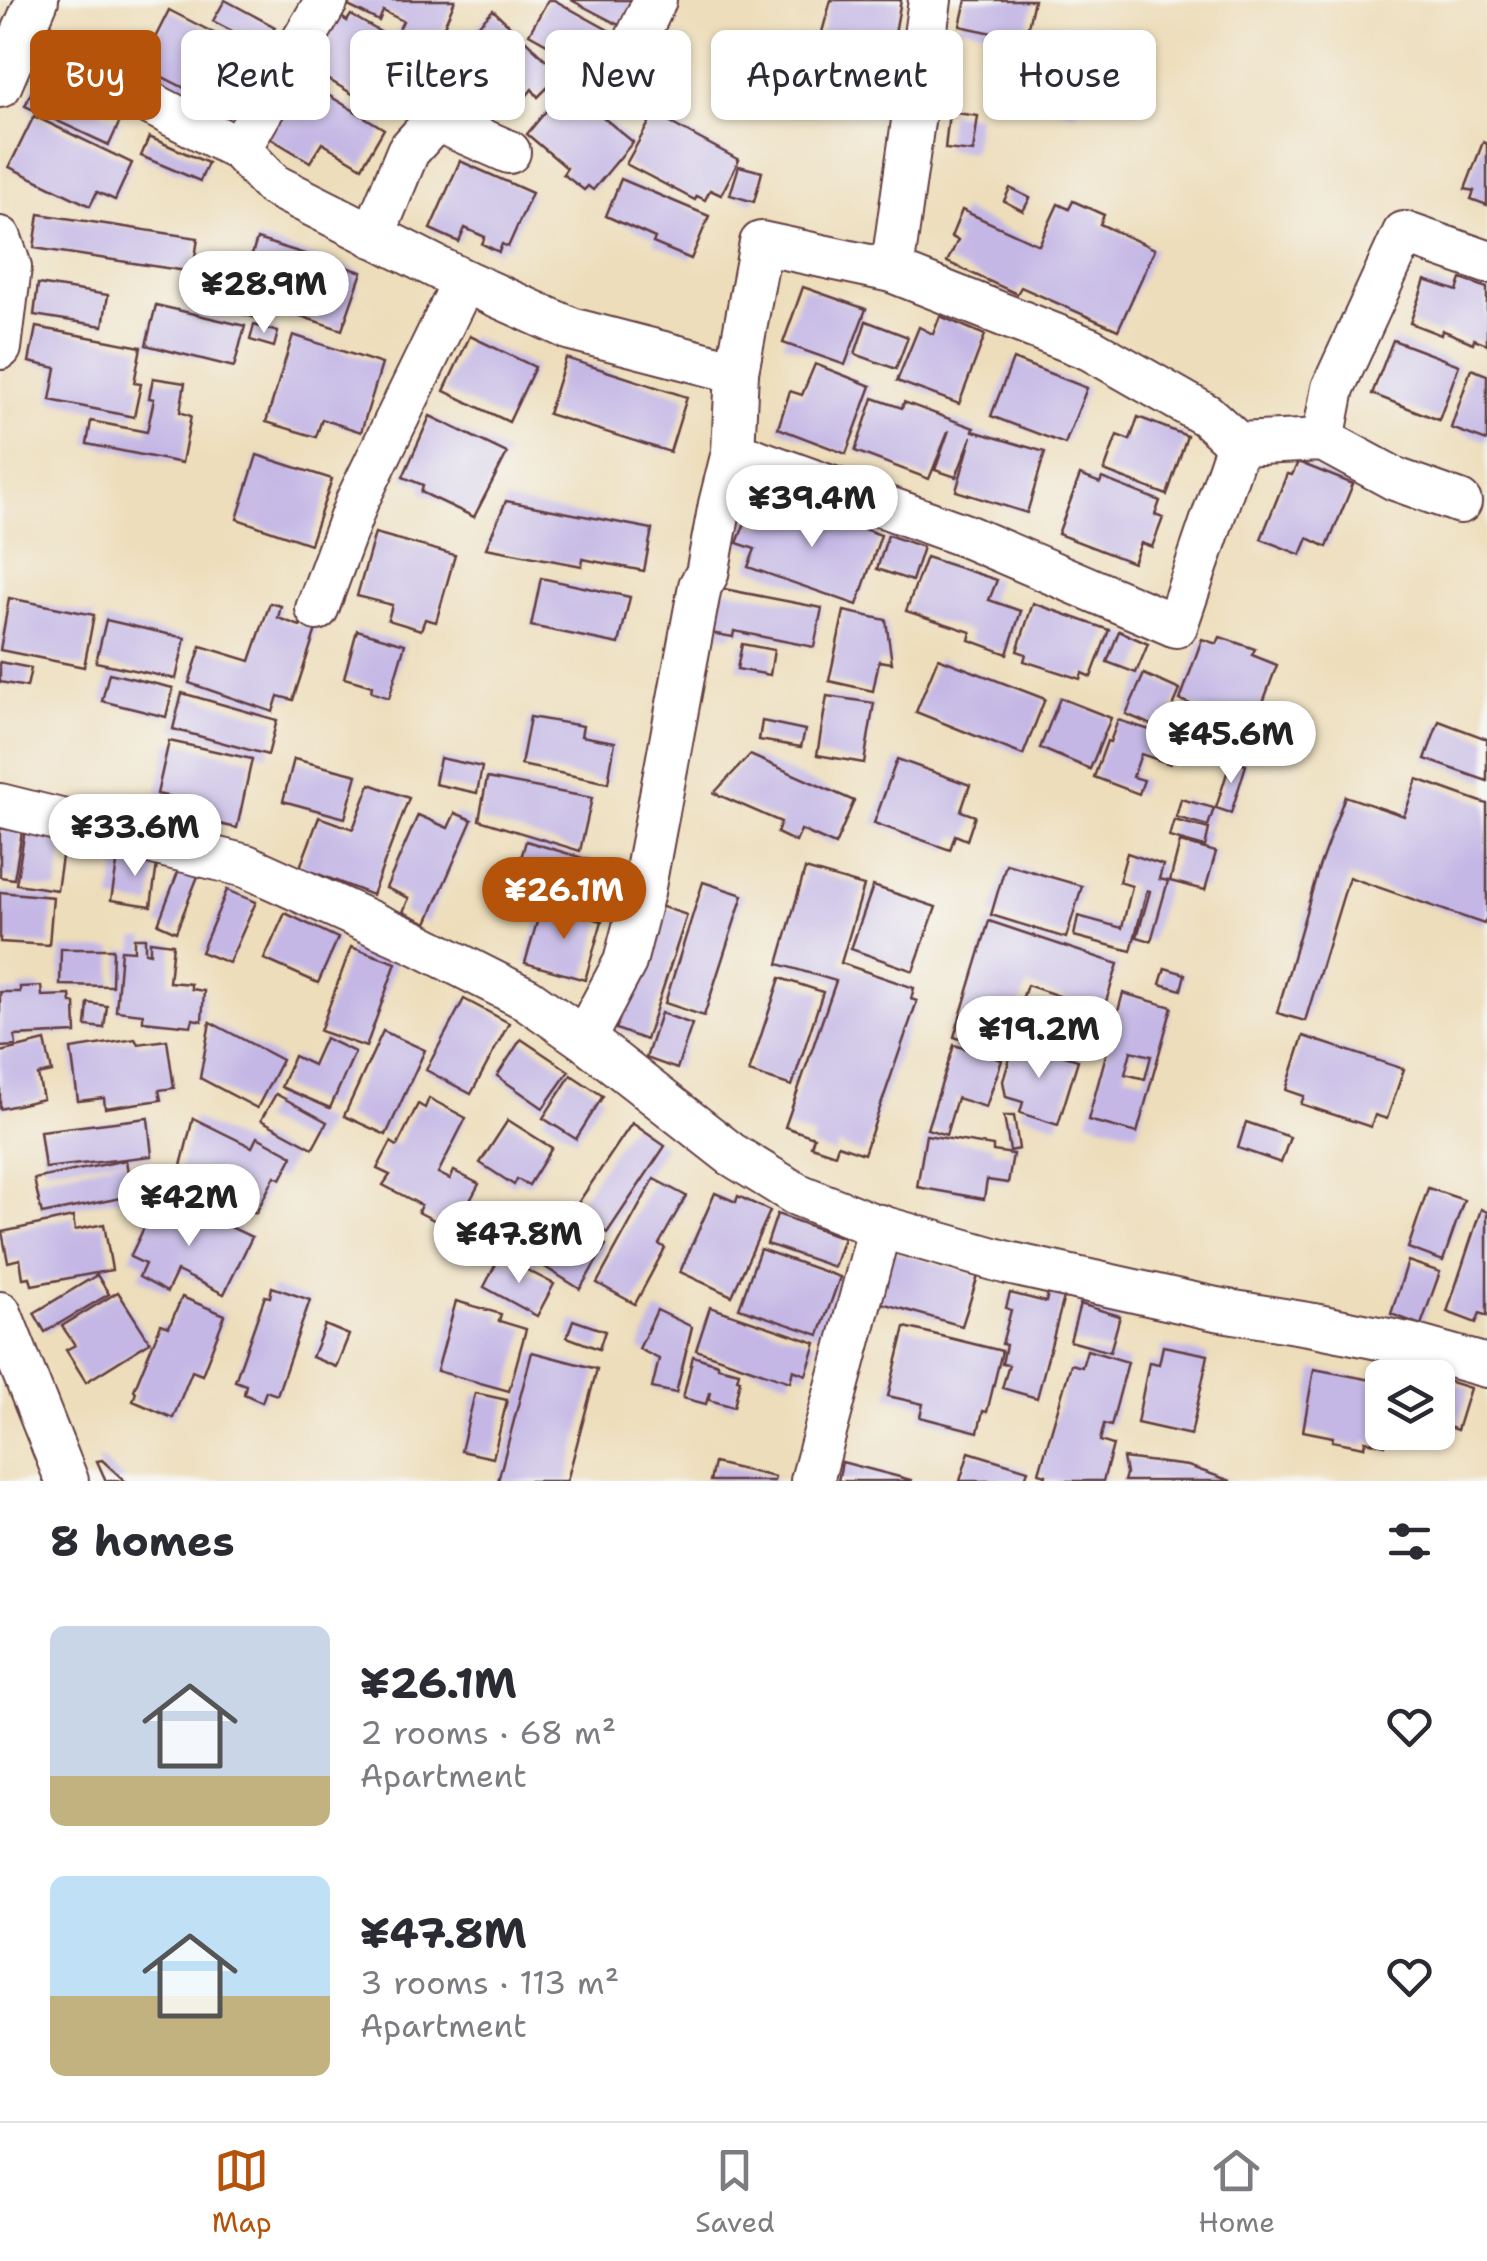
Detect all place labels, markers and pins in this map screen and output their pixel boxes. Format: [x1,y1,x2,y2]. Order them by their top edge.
pin: ¥28.9M [183,251,345,336]
pin: ¥39.4M [731,465,893,550]
pin: ¥45.6M [1150,701,1312,786]
pin: ¥33.6M [54,794,216,879]
pin: ¥26.1M [483,857,645,942]
pin: ¥19.2M [958,996,1120,1081]
pin: ¥42M [130,1164,248,1249]
pin: ¥47.8M [438,1201,600,1286]

